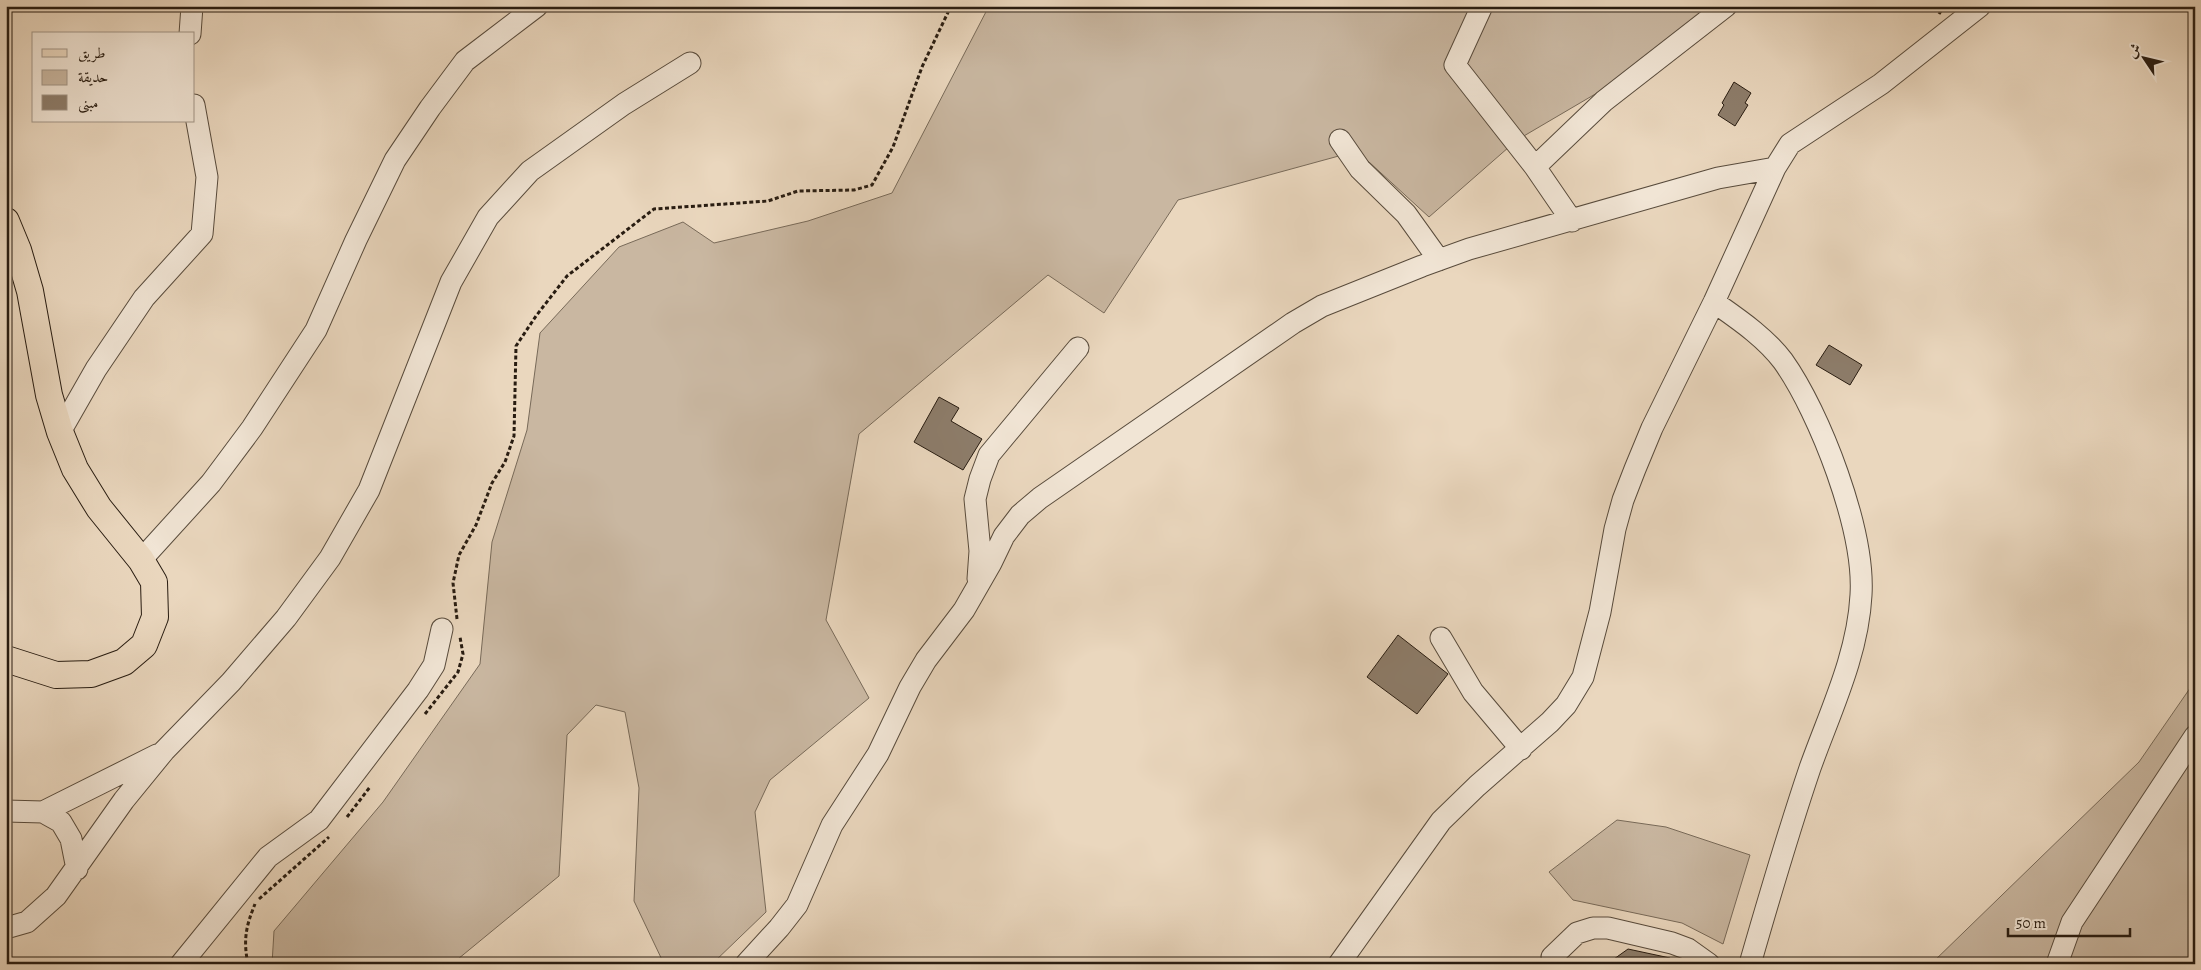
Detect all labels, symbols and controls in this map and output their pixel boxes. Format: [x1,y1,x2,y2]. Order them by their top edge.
legend [32,32,195,122]
north arrow [2118,32,2168,82]
text: ش [2122,40,2146,62]
text: طريق [78,43,105,63]
text: حديقة [78,67,108,87]
text: مبنى [78,93,98,114]
scale bar [2008,905,2131,937]
text: 50 m [2016,913,2046,933]

